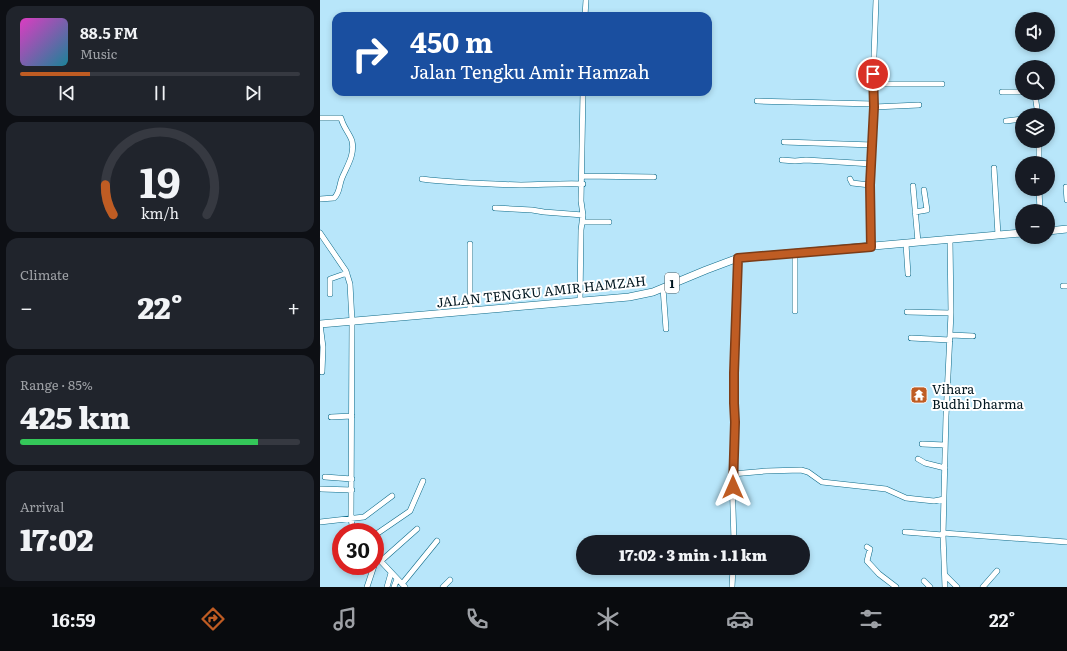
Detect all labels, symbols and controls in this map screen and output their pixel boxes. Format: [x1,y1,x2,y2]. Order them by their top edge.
map controls [1015,12,1055,244]
button: sound [1015,12,1055,52]
text: 450 m [410,20,493,62]
text: 88.5 FM [80,21,138,44]
icon: right [344,28,396,80]
text: Music [80,44,117,63]
pin [856,57,890,91]
text: Jalan Tengku Amir Hamzah [410,58,650,85]
button: search [1015,60,1055,100]
icon: arrive [862,63,884,85]
icon: previous [56,82,78,104]
icon: pause [149,82,171,104]
icon: next [242,82,264,104]
button: layers [1015,108,1055,148]
text: 19 [139,149,181,211]
button: + [1015,156,1055,196]
text: km/h [141,202,180,223]
button: − [1015,204,1055,244]
text: Climate [20,265,69,284]
street label: JALAN TENGKU AMIR HAMZAH [435,271,647,311]
road number: 1 [665,273,679,293]
text: 22° [137,284,183,328]
text: − [20,290,33,323]
text: + [287,290,300,323]
text: Range · 85% [20,375,93,394]
place label: Vihara Budhi Dharma [932,379,1024,413]
temple icon: Vihara Budhi Dharma [909,385,929,405]
text: 425 km [20,394,130,438]
position arrow [712,466,754,508]
text: Arrival [20,497,64,516]
text: 17:02 [20,516,93,560]
speed limit sign: 30 [332,523,384,575]
text: 17:02 · 3 min · 1.1 km [619,543,767,566]
icon: directions [199,605,227,633]
icon: music [331,605,359,633]
icon: phone [463,605,491,633]
icon: climate [594,605,622,633]
icon: car [726,605,754,633]
icon: filters [857,605,885,633]
text: 16:59 [52,606,96,633]
text: 22° [989,606,1015,633]

